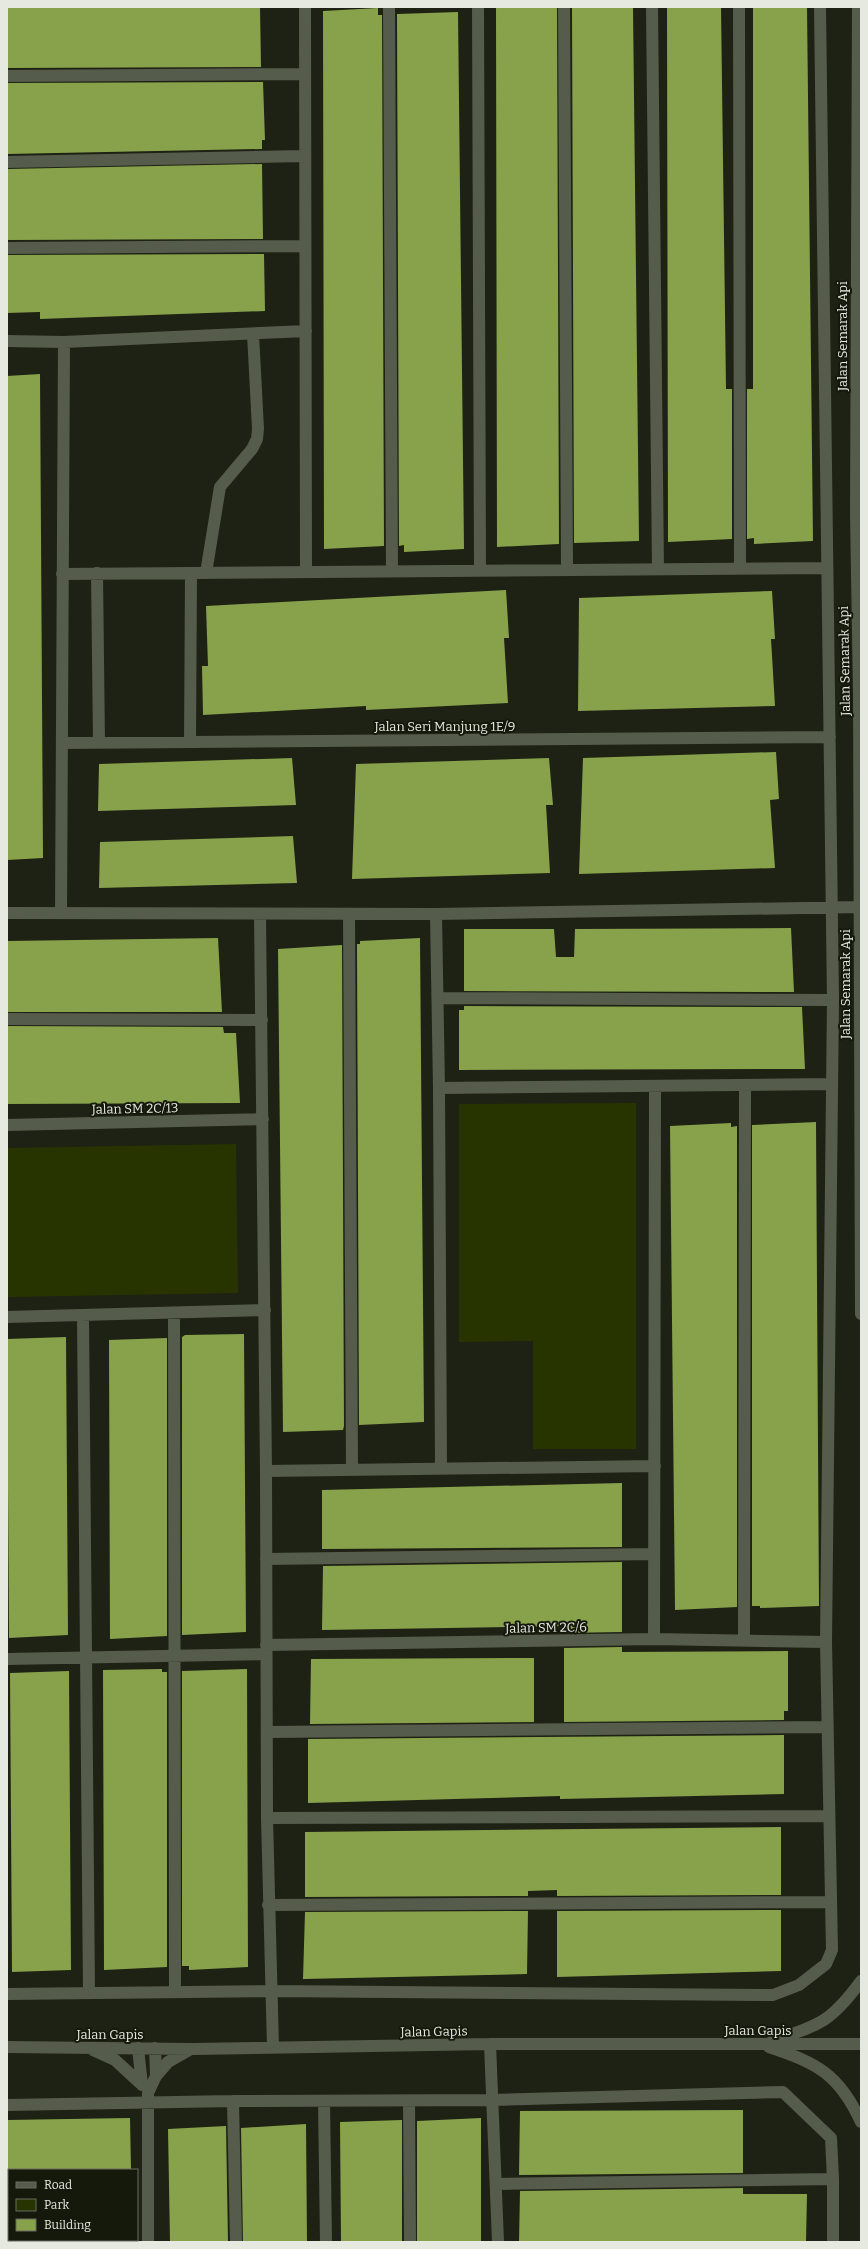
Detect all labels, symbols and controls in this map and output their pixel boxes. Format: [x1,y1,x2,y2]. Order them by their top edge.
street label: Jalan Semarak Api [835,281,850,392]
street label: Jalan Semarak Api [836,606,853,717]
street label: Jalan Seri Manjung 1E/9 [374,719,515,734]
street label: Jalan Semarak Api [838,929,853,1040]
street label: Jalan SM 2C/13 [91,1100,178,1117]
street label: Jalan SM 2C/6 [504,1619,587,1636]
street label: Jalan Gapis [399,2023,468,2040]
street label: Jalan Gapis [723,2023,792,2038]
street label: Jalan Gapis [75,2027,144,2042]
legend [8,2169,138,2241]
text: Road [44,2178,72,2192]
text: Park [44,2198,70,2212]
text: Building [44,2218,91,2232]

